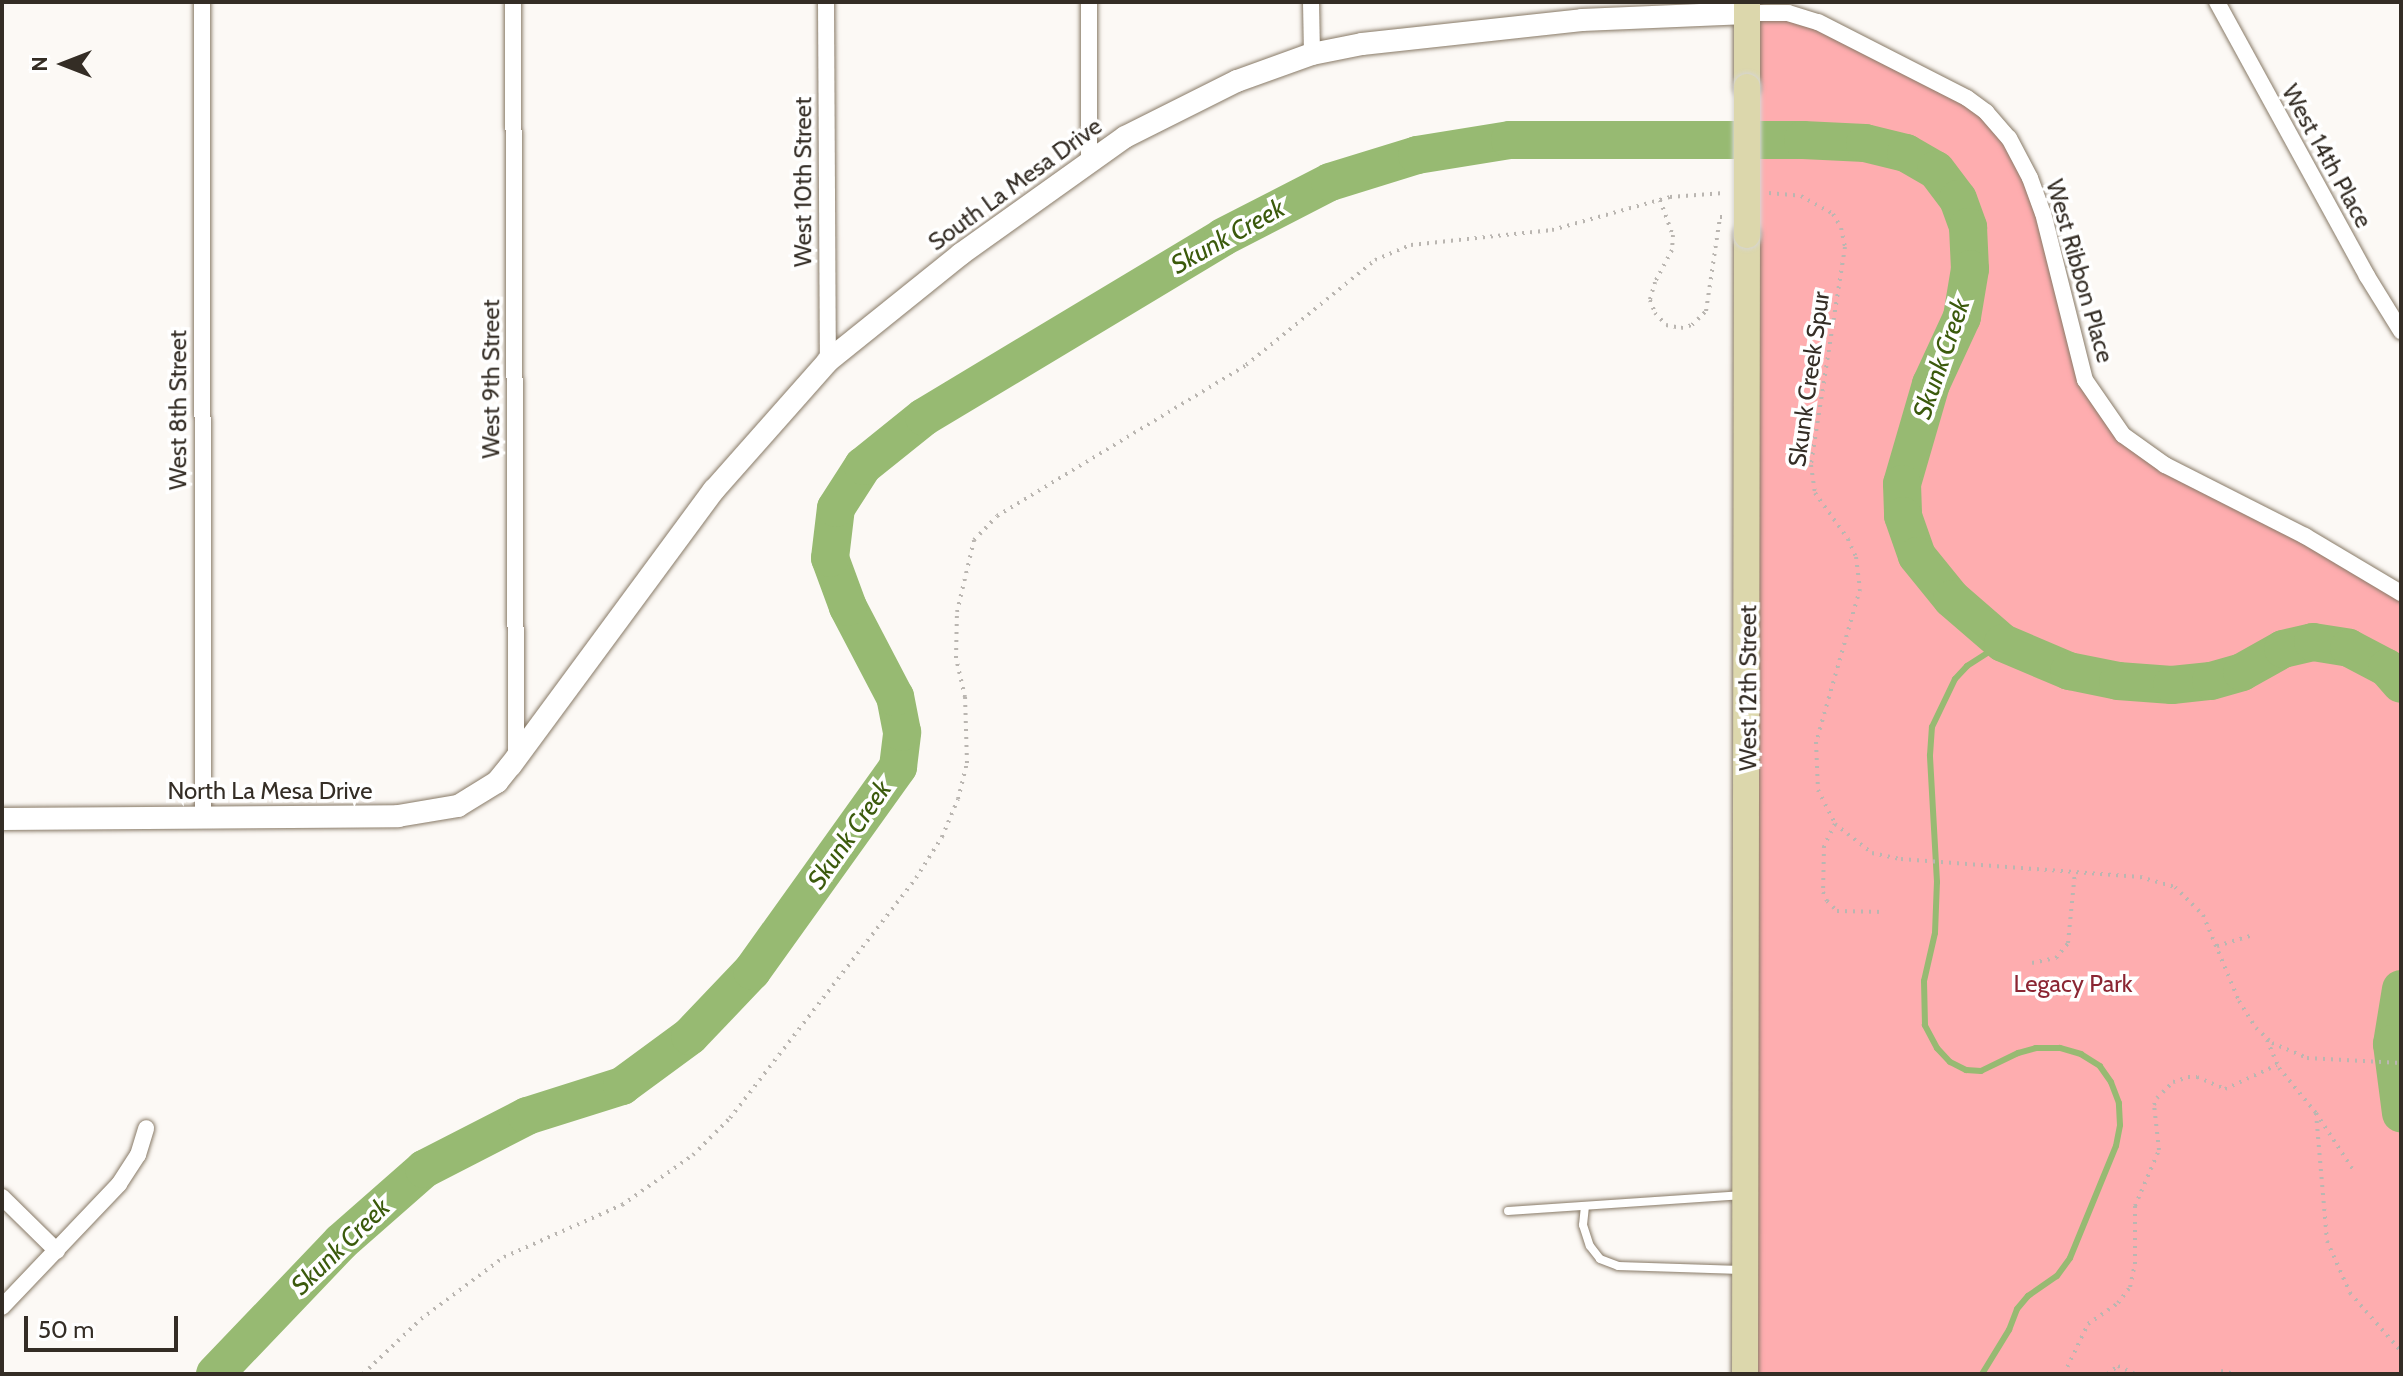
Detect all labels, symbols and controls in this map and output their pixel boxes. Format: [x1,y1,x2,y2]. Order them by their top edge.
north arrow [24,24,104,104]
text: N [26,56,53,72]
street label: West 14th Place [2276,79,2378,233]
street label: West 10th Street [789,97,817,267]
street label: South La Mesa Drive [923,111,1107,257]
street label: West Ribbon Place [2040,176,2120,366]
water label: Skunk Creek [1166,193,1290,281]
street label: Skunk Creek Spur [1782,289,1836,469]
water label: Skunk Creek [1907,295,1977,423]
street label: West 9th Street [477,299,505,459]
street label: West 8th Street [164,330,192,490]
street label: West 12th Street [1734,605,1762,771]
water label: Skunk Creek [801,775,899,895]
street label: North La Mesa Drive [168,777,372,805]
park label: Legacy Park [2013,970,2133,998]
water label: Skunk Creek [285,1192,397,1302]
scale bar [28,1300,182,1350]
text: 50 m [38,1315,94,1344]

